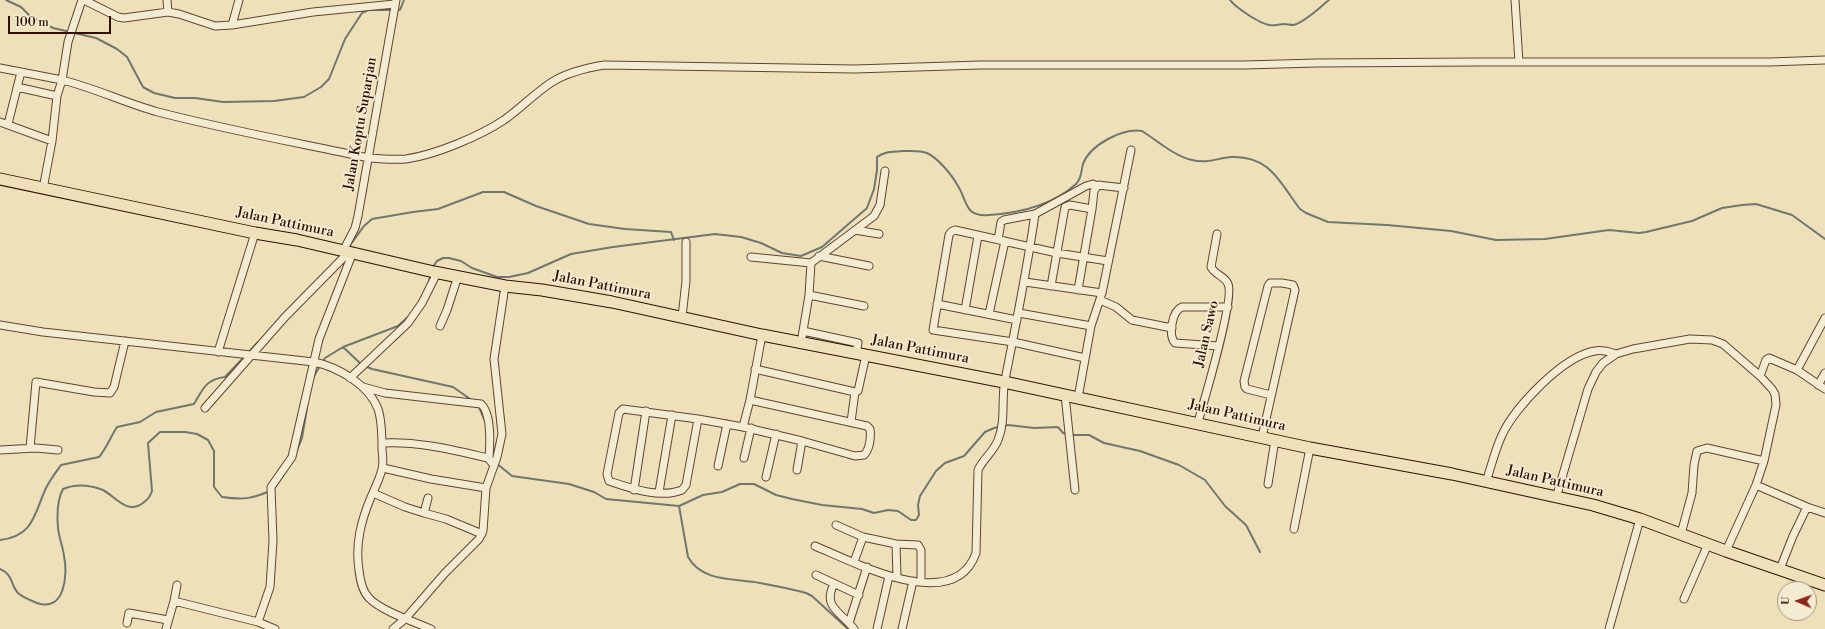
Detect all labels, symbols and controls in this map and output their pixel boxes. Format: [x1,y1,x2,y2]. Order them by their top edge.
scale bar [10,8,113,34]
text: 100 m [15,15,49,30]
street label: Jalan Koptu Suparjan [341,56,381,192]
street label: Jalan Pattimura [235,204,335,242]
street label: Jalan Pattimura [552,268,652,304]
street label: Jalan Sawo [1191,299,1223,369]
street label: Jalan Pattimura [870,332,970,368]
street label: Jalan Pattimura [1187,397,1287,435]
street label: Jalan Pattimura [1505,463,1605,501]
north arrow [1777,581,1817,621]
text: U [1779,596,1793,605]

